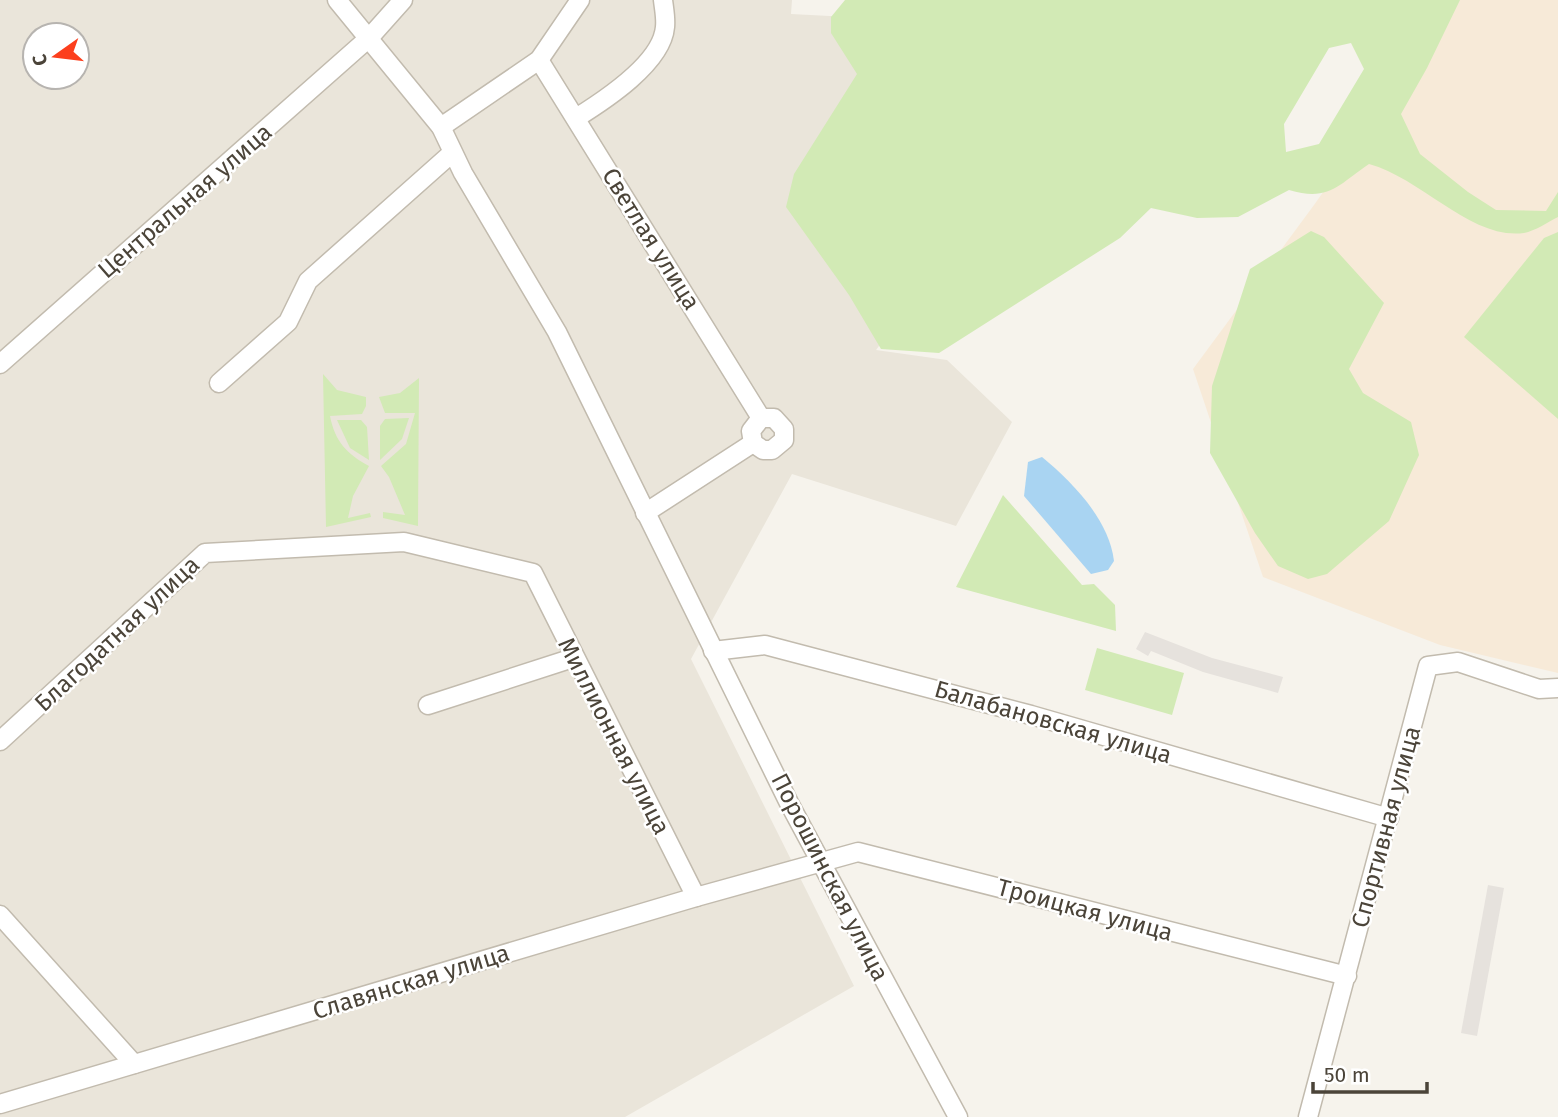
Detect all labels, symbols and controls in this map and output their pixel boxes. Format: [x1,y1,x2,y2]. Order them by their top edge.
north arrow [21,21,91,91]
text: С [27,52,52,68]
street label: Центральная улица [92,118,278,284]
street label: Светлая улица [596,163,706,315]
street label: Благодатная улица [29,551,205,717]
street label: Миллионная улица [552,633,676,839]
street label: Балабановская улица [931,675,1175,769]
street label: Спортивная улица [1346,723,1426,931]
street label: Порошинская улица [765,768,895,986]
street label: Троицкая улица [994,873,1176,947]
street label: Славянская улица [309,939,513,1025]
scale bar [1313,1050,1427,1094]
text: 50 m [1324,1062,1370,1088]

